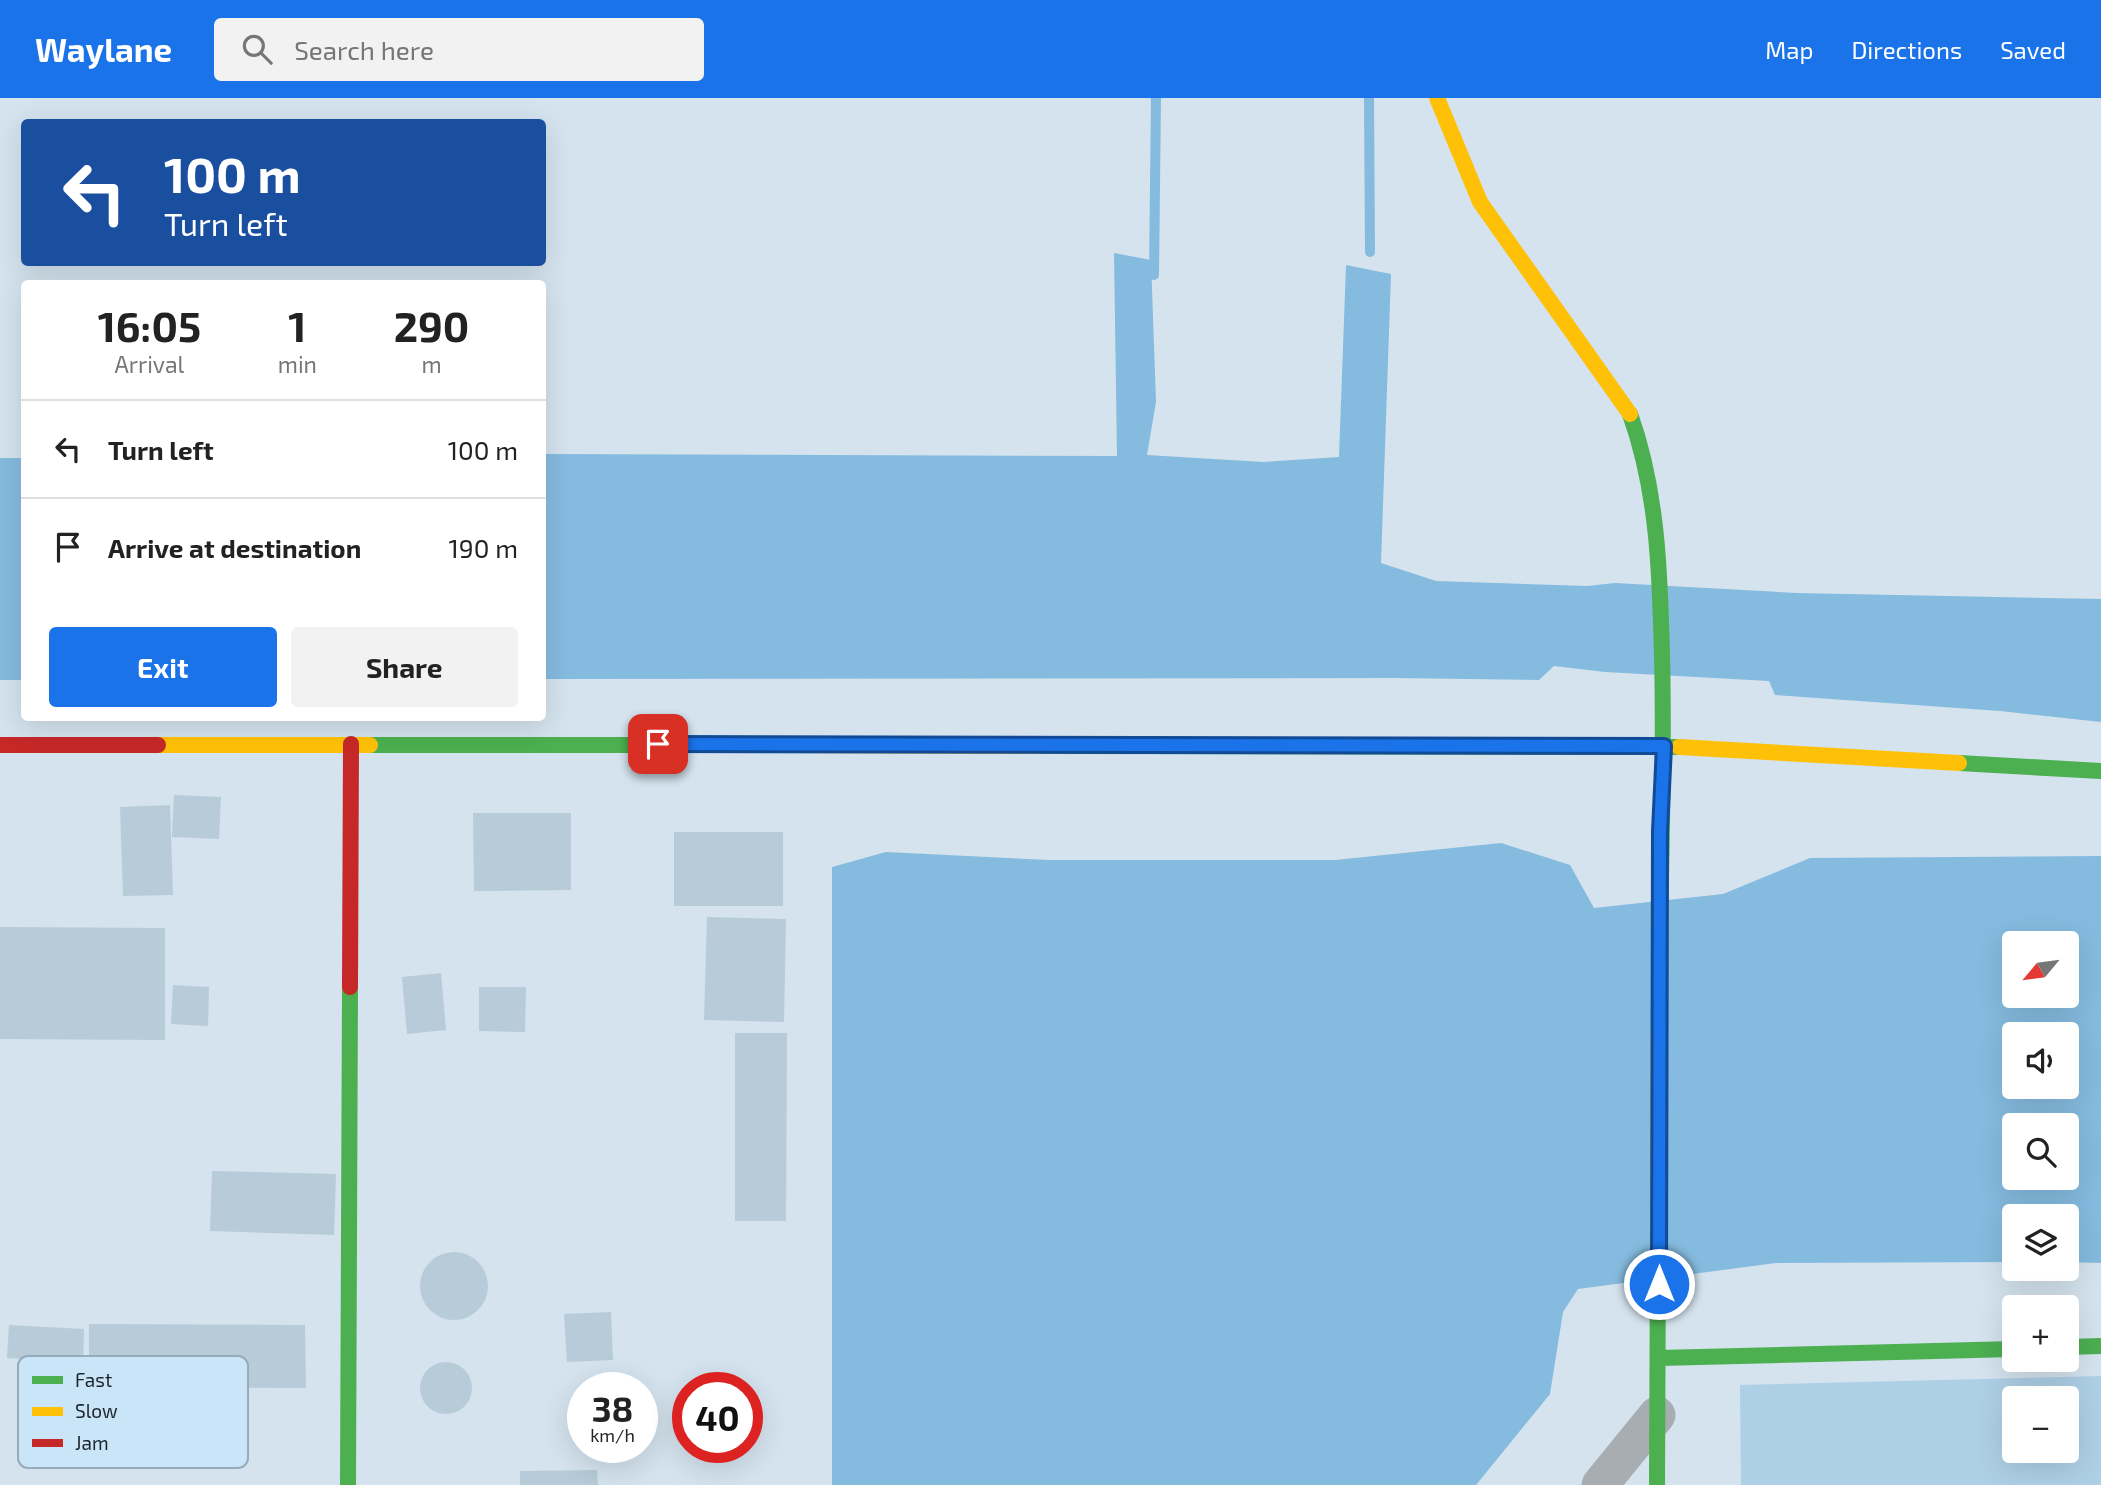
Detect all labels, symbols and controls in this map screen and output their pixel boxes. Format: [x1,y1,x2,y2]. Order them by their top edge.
search box [214,18,704,81]
text: Waylane [35,29,172,69]
icon: search [238,30,276,68]
text: Search here [294,34,434,65]
text: Map [1765,35,1813,64]
text: Directions [1851,35,1962,64]
text: Saved [2000,35,2066,64]
text: 100 m [164,144,301,203]
icon: left [49,147,140,238]
text: Turn left [164,204,288,242]
text: 16:05 [98,300,201,350]
text: 1 [288,300,306,350]
text: 290 [394,300,469,350]
text: Arrival [114,350,184,378]
text: min [278,350,317,378]
text: m [421,350,442,378]
icon: left [49,430,87,468]
text: Turn left [108,434,214,465]
text: 100 m [448,434,518,465]
icon: arrive [49,528,87,566]
text: Arrive at destination [108,532,361,563]
text: 190 m [449,532,518,563]
button: Exit [49,627,277,707]
button: Share [291,627,518,707]
pin [628,714,688,774]
icon: arrive [639,725,677,763]
north arrow [2002,931,2079,1008]
map controls [2002,931,2079,1463]
button: sound [2002,1022,2079,1099]
button: search [2002,1113,2079,1190]
button: layers [2002,1204,2079,1281]
position arrow [1622,1247,1696,1321]
button: + [2002,1295,2079,1372]
legend [18,1356,248,1468]
text: Fast [75,1368,112,1391]
speed limit sign: 40 [672,1372,763,1463]
button: − [2002,1386,2079,1463]
text: 38 [592,1387,633,1429]
text: Slow [75,1399,118,1422]
text: km/h [590,1424,635,1446]
text: Jam [75,1431,109,1454]

